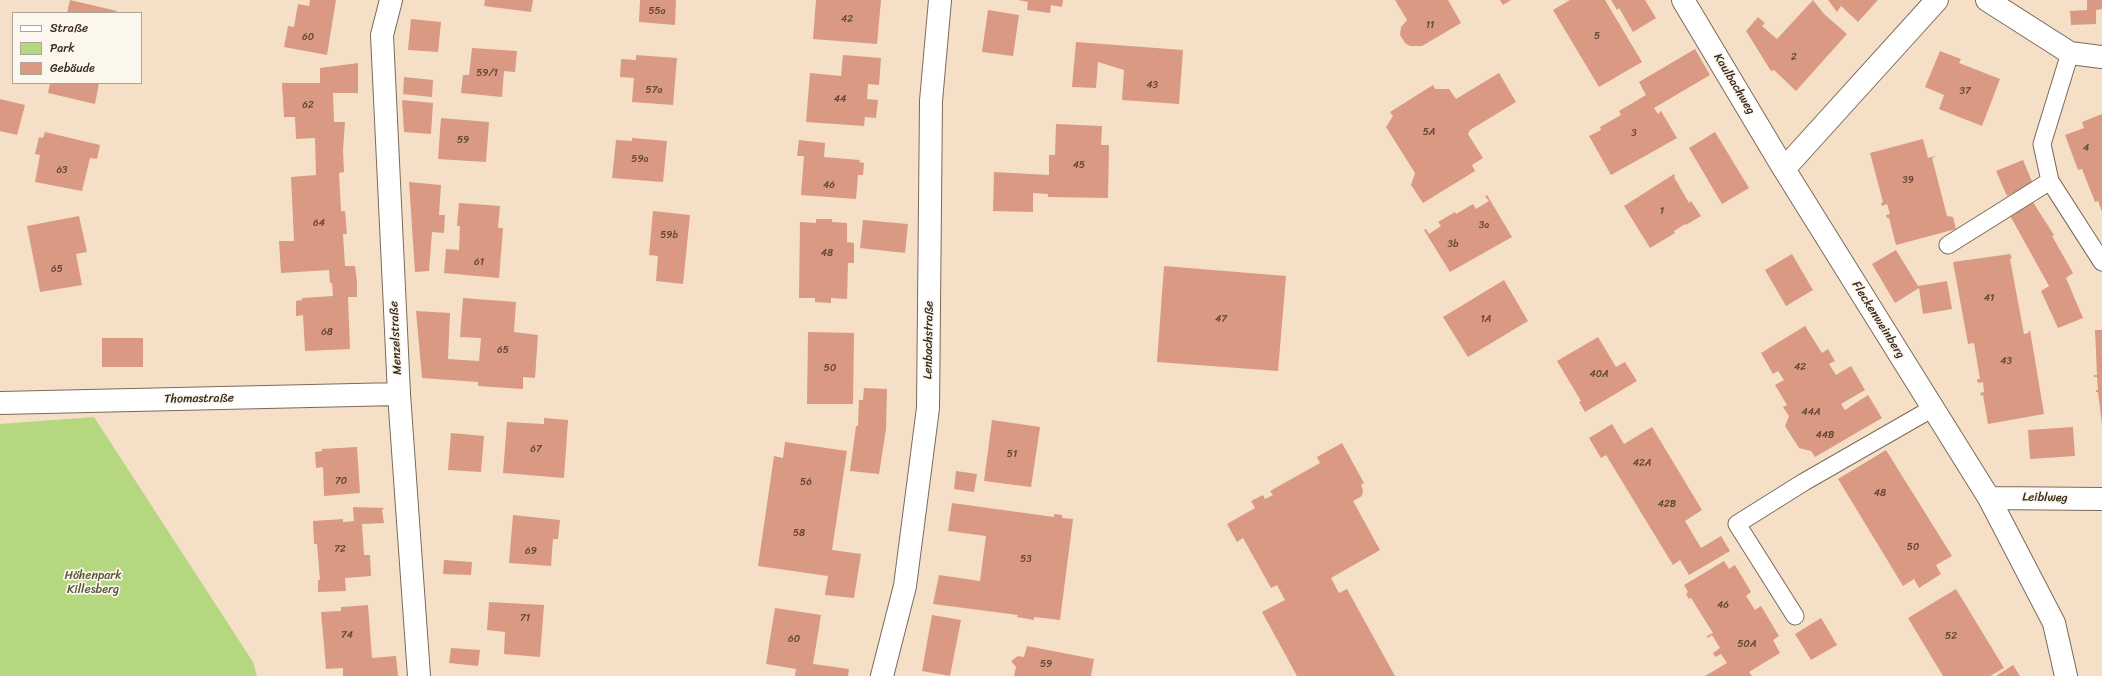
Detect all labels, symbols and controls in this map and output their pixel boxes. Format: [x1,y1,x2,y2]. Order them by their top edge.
house number: 55a [648,5,666,17]
legend [12,12,142,84]
house number: 42 [841,13,853,25]
text: Straße [50,17,88,39]
house number: 11 [1426,19,1434,31]
house number: 5 [1594,30,1600,42]
house number: 60 [302,31,314,43]
text: Park [50,37,75,59]
street label: Kaulbachweg [1710,51,1758,117]
house number: 2 [1791,51,1797,63]
text: Gebäude [50,57,95,79]
house number: 59/1 [476,67,498,79]
house number: 43 [1146,79,1158,91]
house number: 57a [646,84,662,96]
house number: 37 [1959,85,1971,97]
house number: 44 [834,93,846,105]
house number: 62 [302,99,314,111]
house number: 5A [1423,126,1435,138]
house number: 3 [1631,127,1637,139]
house number: 59 [457,134,469,146]
house number: 4 [2083,142,2089,154]
house number: 59a [631,153,649,165]
house number: 45 [1073,159,1085,171]
house number: 63 [56,164,68,176]
house number: 39 [1902,174,1914,186]
house number: 46 [823,179,835,191]
house number: 1 [1660,205,1664,217]
house number: 64 [313,217,325,229]
house number: 3a [1479,219,1489,231]
house number: 59b [660,229,678,241]
house number: 3b [1448,238,1458,250]
house number: 48 [821,247,833,259]
house number: 61 [474,256,484,268]
house number: 65 [51,263,63,275]
street label: Fleckenweinberg [1848,279,1908,361]
house number: 41 [1984,292,1994,304]
street label: Menzelstraße [387,301,405,375]
street label: Lenbachstraße [921,301,937,379]
house number: 47 [1215,313,1227,325]
house number: 1A [1481,313,1491,325]
house number: 68 [321,326,333,338]
house number: 65 [497,344,509,356]
house number: 43 [2000,355,2012,367]
house number: 42 [1794,361,1806,373]
house number: 50 [824,362,836,374]
house number: 40A [1589,368,1609,380]
street label: Thomastraße [164,391,234,407]
house number: 44A [1801,406,1821,418]
house number: 44B [1816,429,1834,441]
house number: 67 [530,443,542,455]
house number: 51 [1007,448,1017,460]
house number: 42A [1633,457,1651,469]
house number: 70 [335,475,347,487]
house number: 56 [800,476,812,488]
house number: 48 [1874,487,1886,499]
street label: Leiblweg [2022,490,2068,506]
house number: 42B [1658,498,1676,510]
house number: 58 [793,527,805,539]
house number: 50 [1907,541,1919,553]
house number: 72 [334,543,346,555]
house number: 69 [525,545,537,557]
house number: 53 [1020,553,1032,565]
park label: Höhenpark Killesberg [64,569,122,597]
house number: 46 [1717,599,1729,611]
house number: 71 [520,612,530,624]
house number: 74 [341,629,353,641]
house number: 52 [1945,630,1957,642]
house number: 60 [788,633,800,645]
house number: 50A [1738,638,1756,650]
house number: 59 [1040,658,1052,670]

